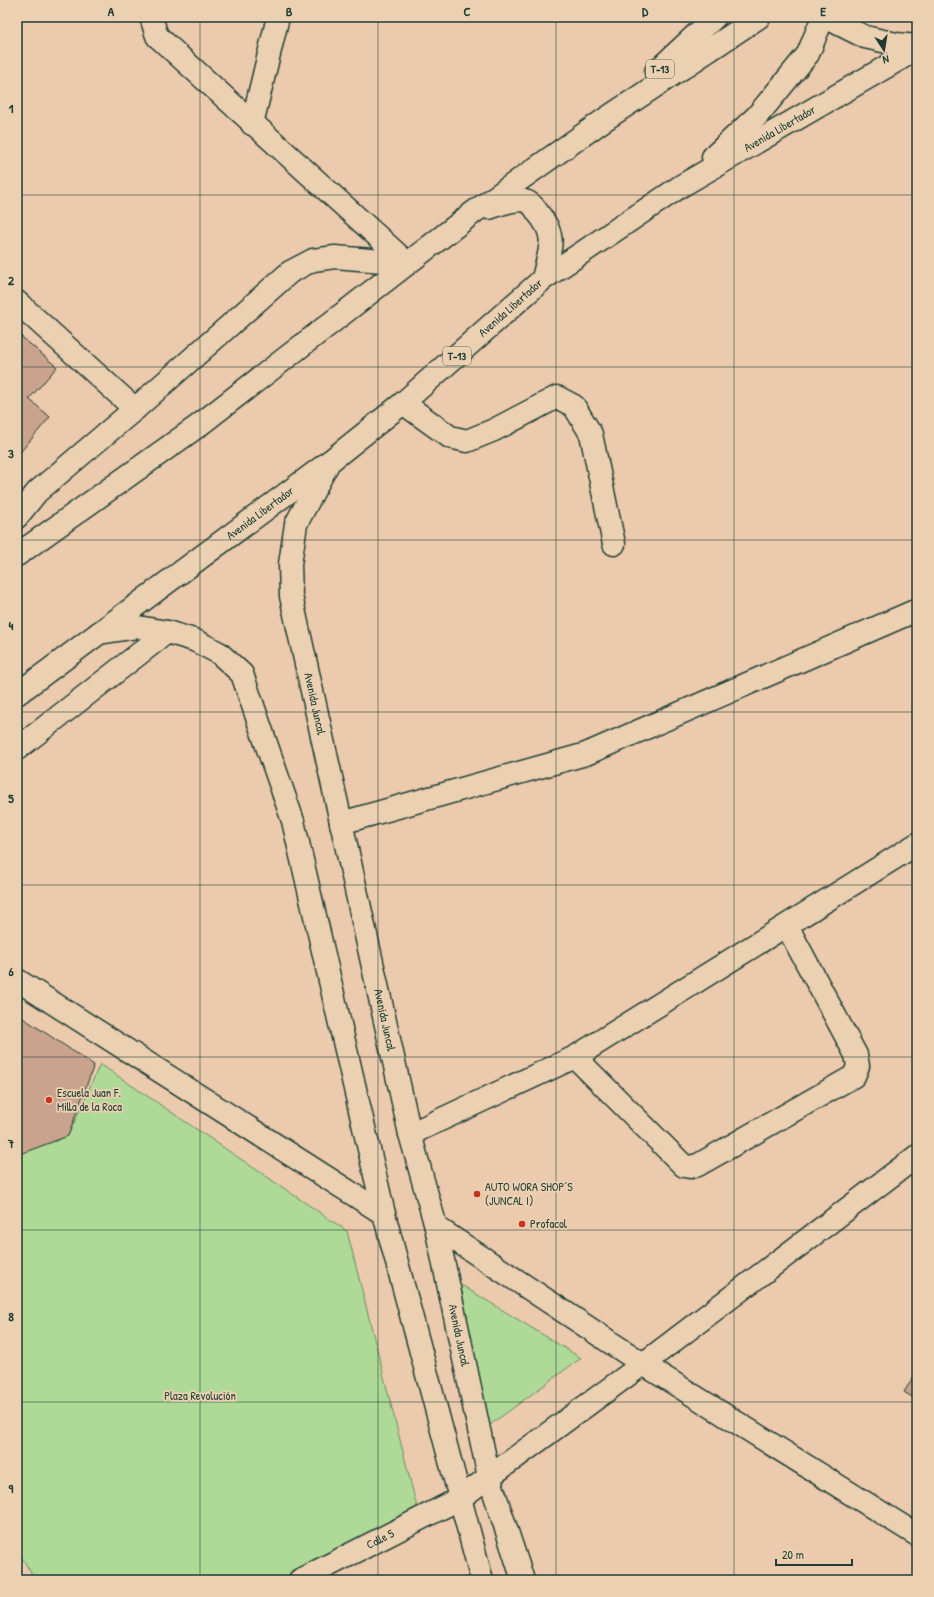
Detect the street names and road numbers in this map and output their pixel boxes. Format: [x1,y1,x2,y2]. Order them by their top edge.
road number: T-13 [646,60,674,78]
street label: Avenida Libertador [740,101,819,156]
street label: Avenida Libertador [474,274,546,340]
road number: T-13 [443,347,471,365]
street label: Avenida Libertador [223,482,297,544]
street label: Avenida Juncal [300,671,331,737]
street label: Avenida Juncal [370,987,401,1053]
street label: Avenida Juncal [445,1303,474,1369]
street label: Calle 5 [363,1525,397,1553]

